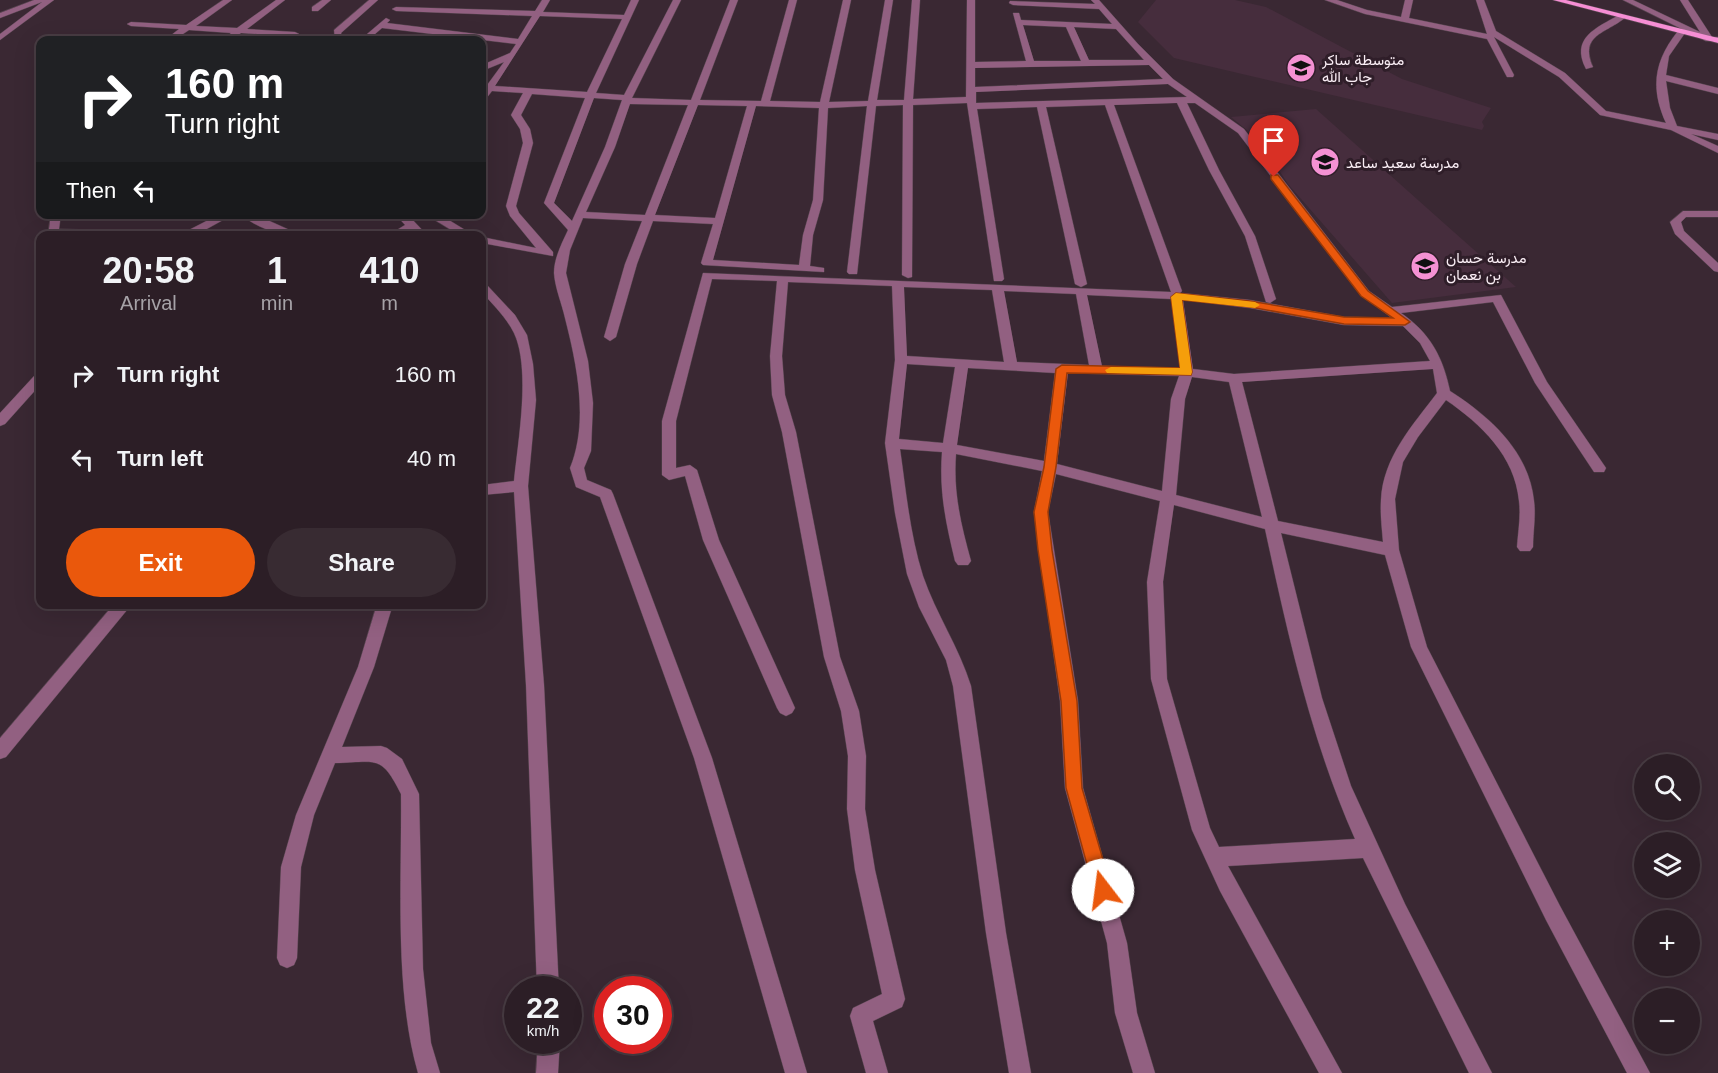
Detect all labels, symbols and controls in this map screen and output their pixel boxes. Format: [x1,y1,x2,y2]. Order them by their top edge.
place label: متوسطة ساكر جاب الله [1321,51,1404,86]
school or university icon: متوسطة ساكر جاب الله [1285,52,1317,84]
icon: right [66,60,144,138]
text: 160 m [165,60,284,107]
text: Turn right [165,109,280,139]
pin [1248,115,1299,177]
icon: arrive [1257,124,1290,157]
school or university icon: مدرسة سعيد ساعد [1309,146,1341,178]
place label: مدرسة سعيد ساعد [1346,154,1459,172]
icon: left [128,174,161,207]
text: Then [66,178,116,203]
place label: مدرسة حسان بن نعمان [1446,249,1527,285]
text: 20:58 [102,250,194,291]
text: 1 [267,250,287,291]
text: 410 [359,250,420,291]
school or university icon: مدرسة حسان بن نعمان [1409,250,1441,282]
text: Arrival [120,292,177,314]
text: min [261,292,293,314]
text: m [381,292,398,314]
icon: right [66,359,99,392]
text: Turn right [117,362,219,387]
text: 160 m [395,362,456,387]
icon: left [66,443,99,476]
text: Turn left [117,446,203,471]
text: 40 m [407,446,456,471]
button: Exit [66,528,255,597]
button: Share [267,528,456,597]
map controls [1634,754,1700,1054]
button: search [1634,754,1700,820]
button: layers [1634,832,1700,898]
position arrow [1071,858,1135,922]
button: + [1634,910,1700,976]
speed limit sign: 30 [594,976,672,1054]
button: − [1634,988,1700,1054]
text: 22 [526,991,560,1024]
text: km/h [527,1022,559,1039]

